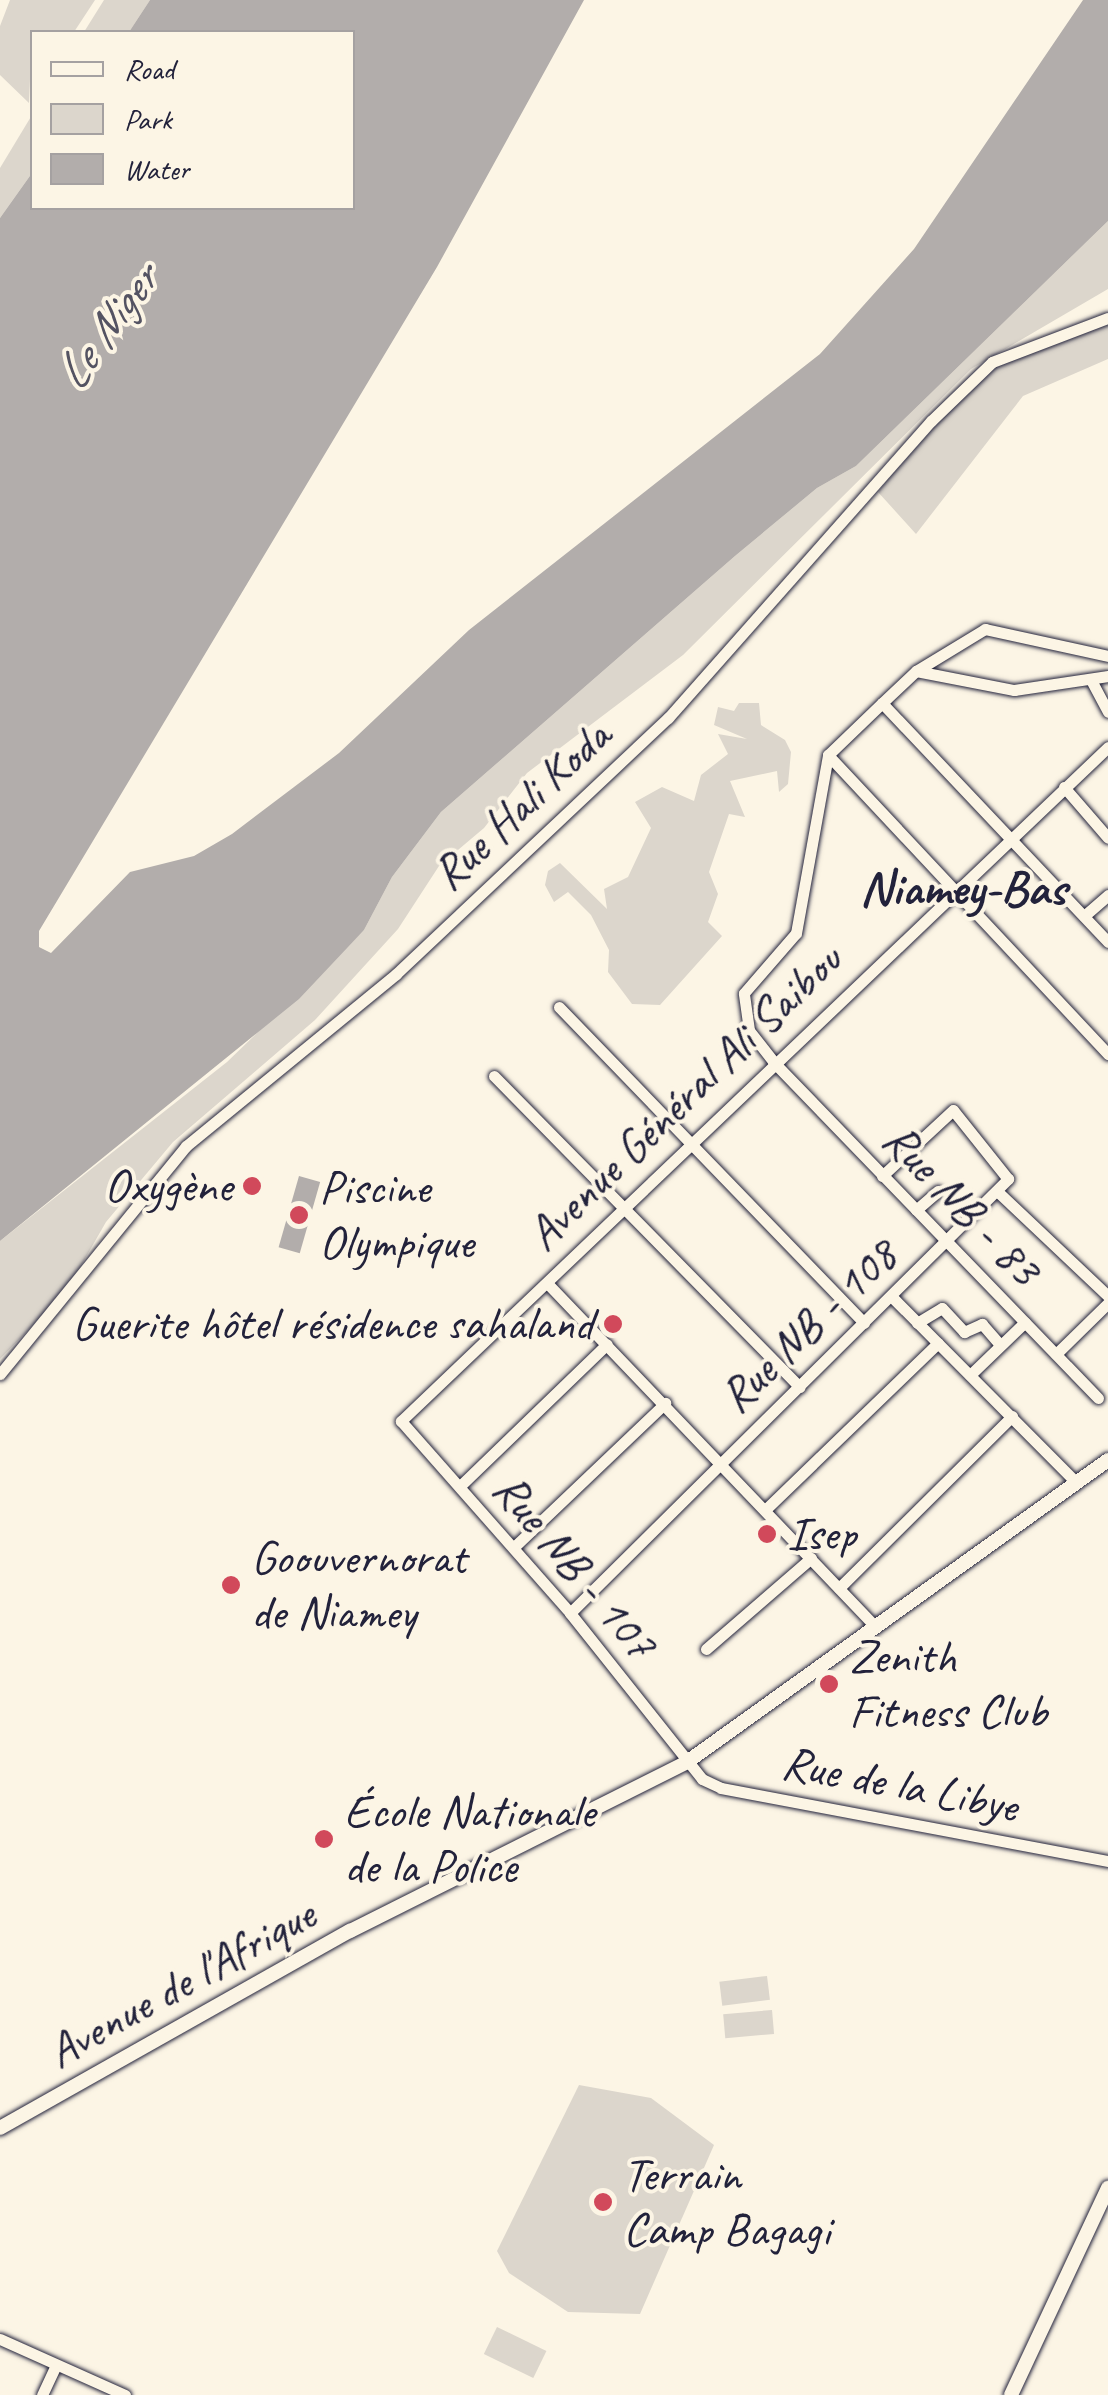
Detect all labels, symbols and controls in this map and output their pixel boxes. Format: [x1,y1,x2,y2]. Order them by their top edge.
legend [30,30,355,210]
text: Road [124,50,174,88]
text: Park [124,100,172,138]
text: Water [124,150,189,188]
water label: Le Niger [40,252,172,402]
street label: Rue Hali Koda [420,708,622,902]
district label: Niamey-Bas [860,858,1066,918]
street label: Avenue Général Ali Saibou [514,931,854,1263]
street label: Rue NB - 83 [870,1110,1054,1298]
place label: Oxygène [104,1157,232,1215]
place label: Piscine Olympique [319,1158,474,1271]
marker: Oxygène [241,1175,263,1197]
marker: Piscine Olympique [288,1204,310,1226]
street label: Rue NB - 108 [707,1227,909,1425]
place label: Guerite hôtel résidence sahaland [71,1295,593,1353]
marker: Guerite hôtel résidence sahaland [602,1313,624,1335]
street label: Rue NB - 107 [480,1461,670,1671]
place label: Isep [787,1505,856,1563]
marker: Isep [756,1523,778,1545]
place label: Goouvernorat de Niamey [251,1528,466,1641]
marker: Goouvernorat de Niamey [220,1574,242,1596]
place label: Zenith Fitness Club [849,1627,1047,1740]
marker: Zenith Fitness Club [818,1673,840,1695]
street label: Rue de la Libye [777,1733,1023,1835]
place label: École Nationale de la Police [344,1782,597,1895]
marker: École Nationale de la Police [313,1828,335,1850]
street label: Avenue de l'Afrique [37,1886,325,2080]
place label: Terrain Camp Bagagi [623,2145,832,2258]
marker: Terrain Camp Bagagi [592,2191,614,2213]

